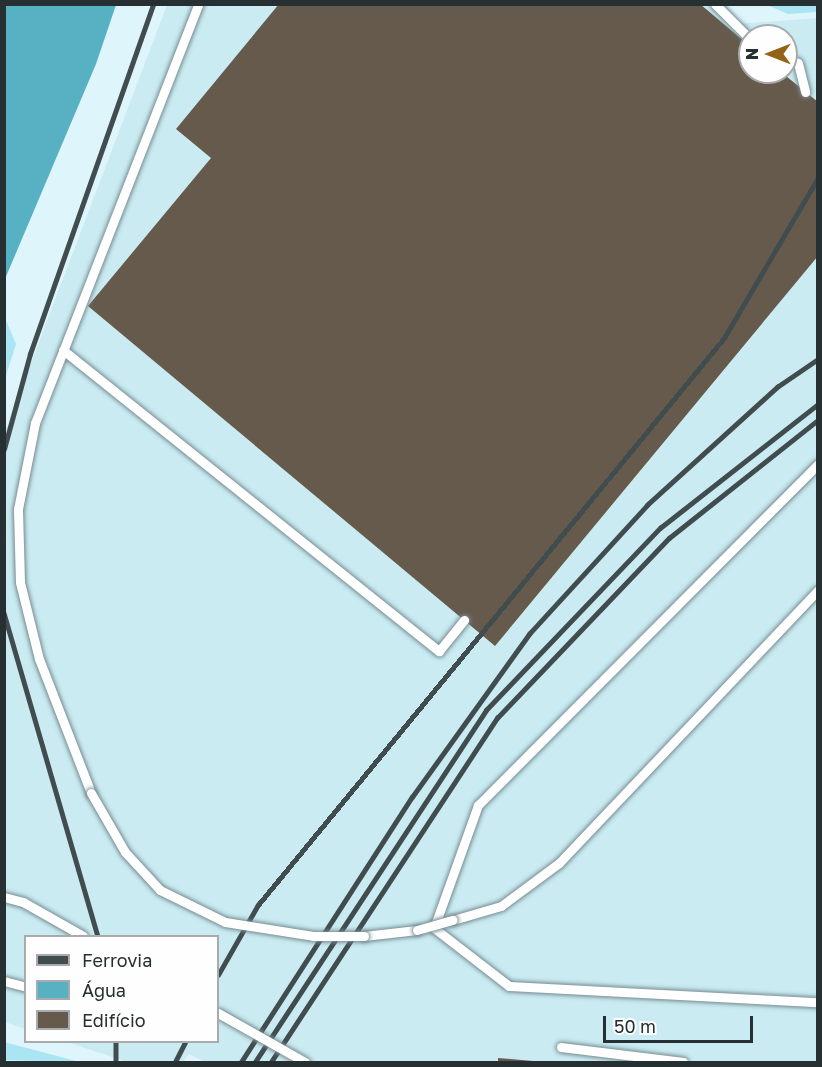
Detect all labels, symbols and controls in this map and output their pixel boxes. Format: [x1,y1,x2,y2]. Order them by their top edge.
north arrow [738,24,798,84]
text: N [742,48,762,60]
legend [24,935,219,1043]
text: Ferrovia [82,949,152,971]
text: Água [82,979,126,1001]
scale bar [606,1004,756,1042]
text: Edifício [82,1009,146,1031]
text: 50 m [614,1015,656,1037]

